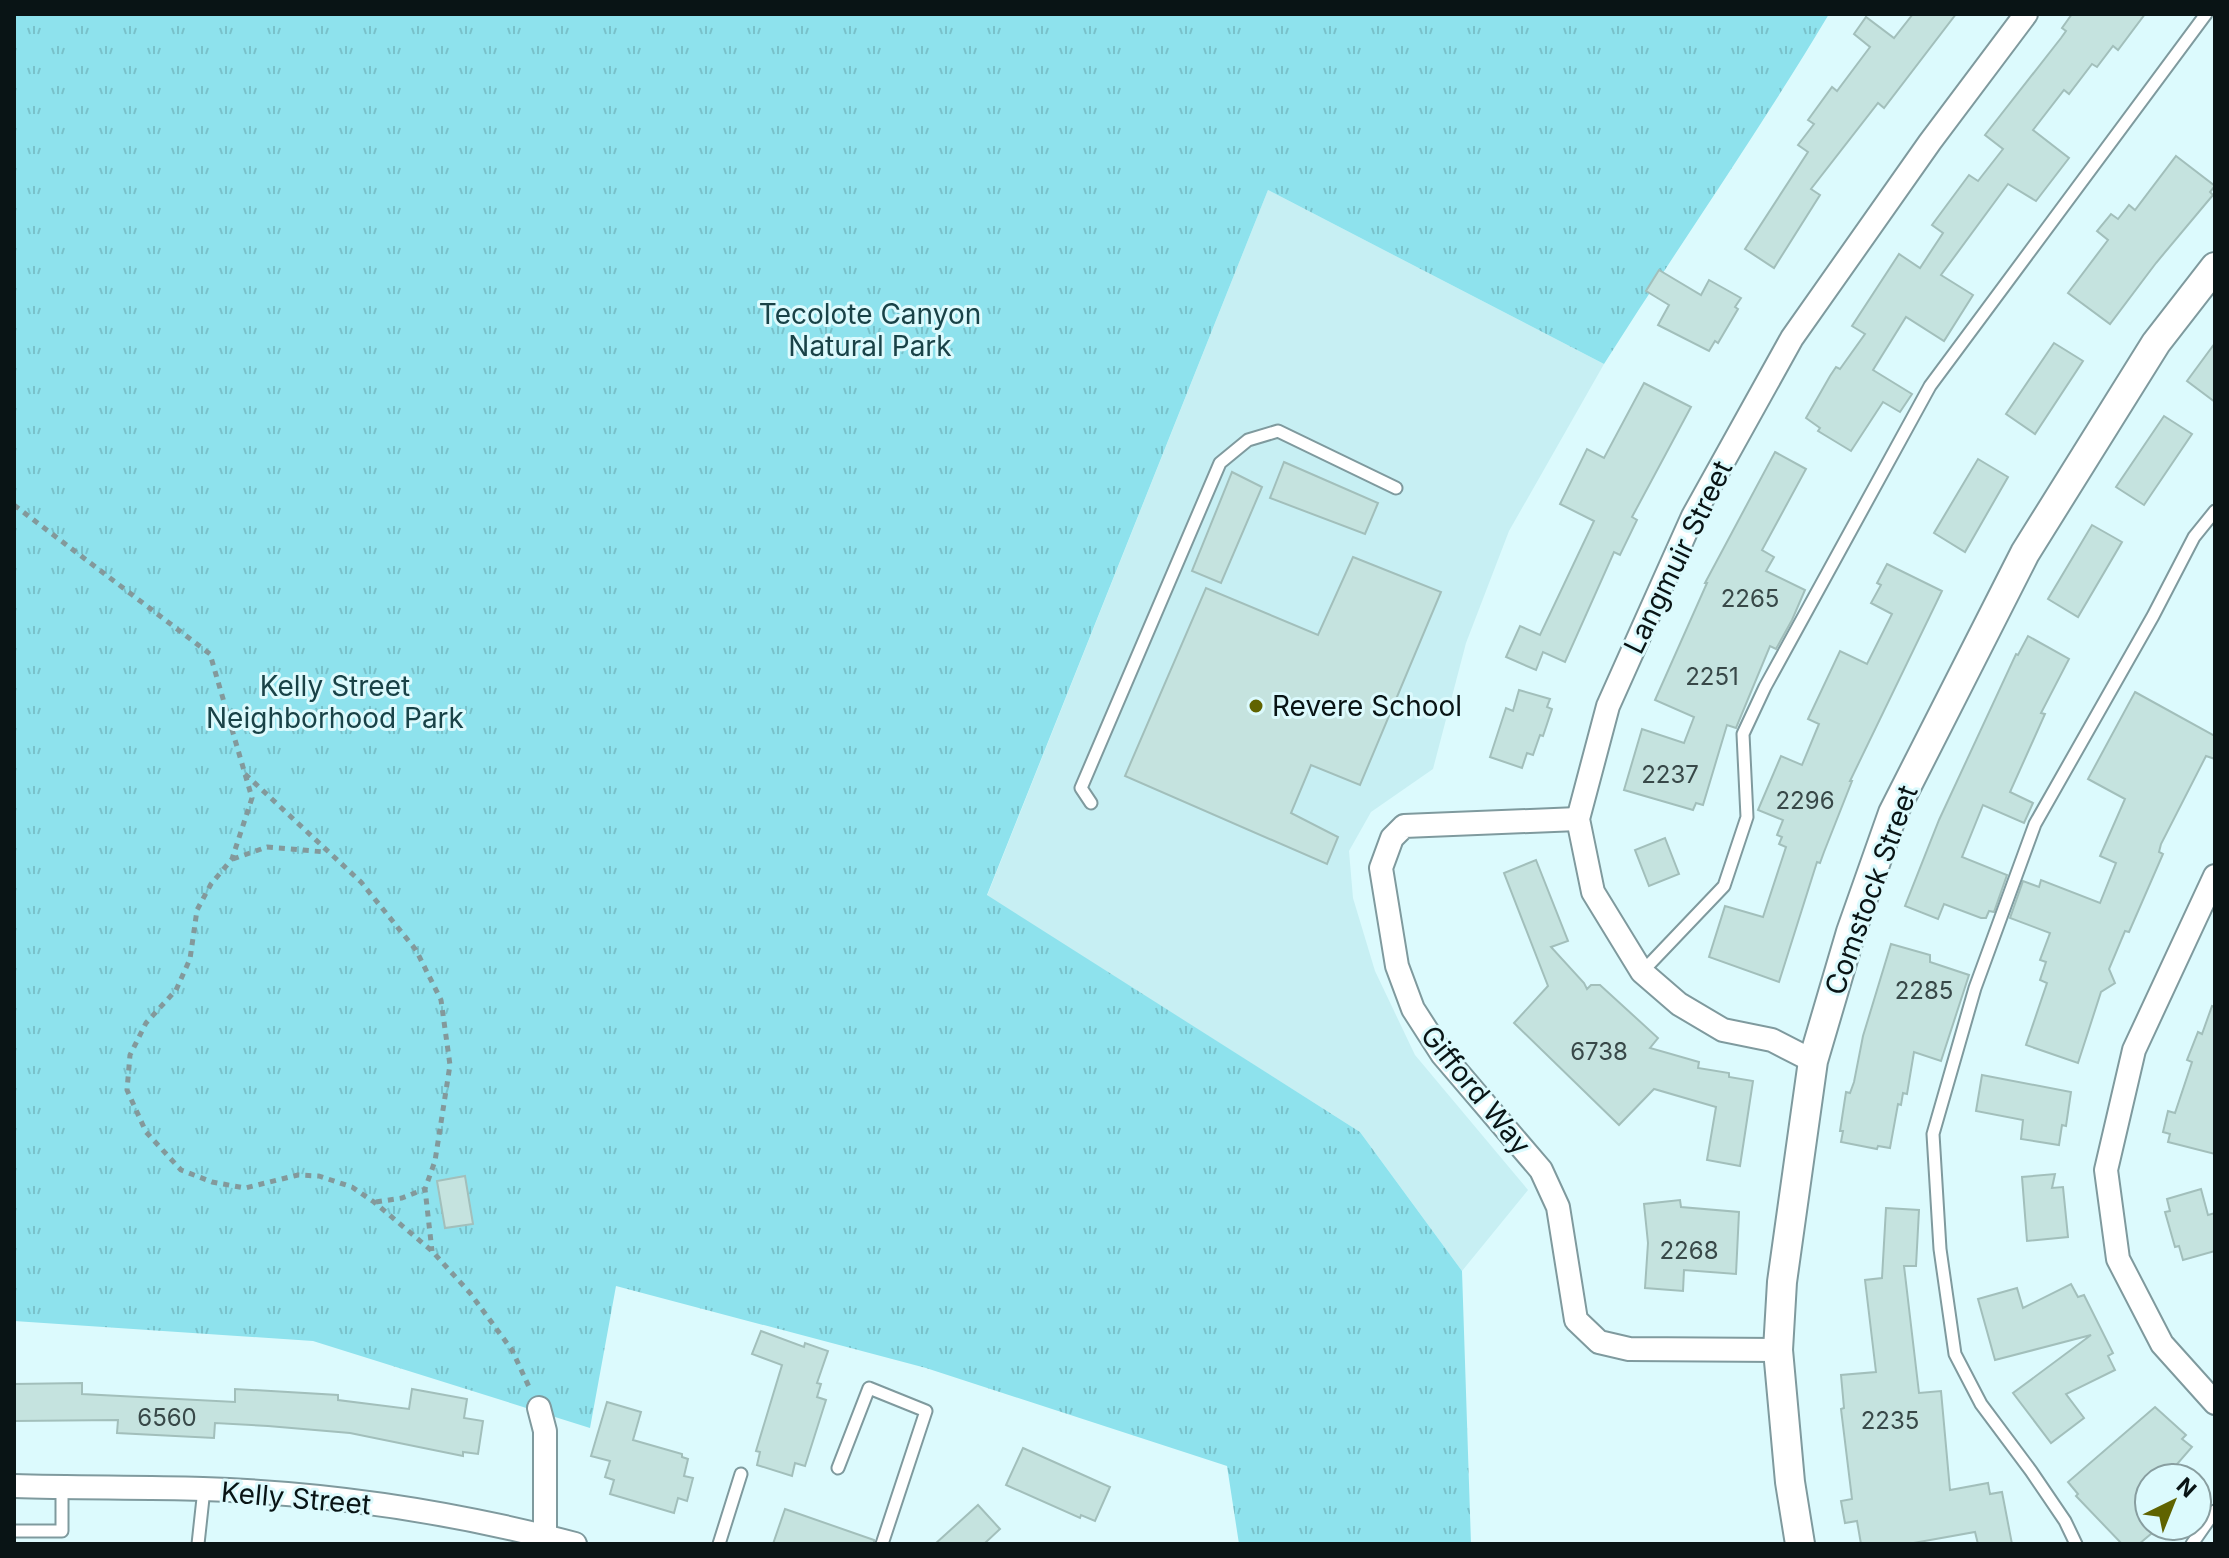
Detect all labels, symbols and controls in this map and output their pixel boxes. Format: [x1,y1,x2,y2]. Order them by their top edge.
park label: Tecolote Canyon Natural Park [759,297,981,363]
street label: Langmuir Street [1617,455,1739,659]
house number: 2265 [1721,584,1779,613]
house number: 2251 [1685,662,1739,691]
park label: Kelly Street Neighborhood Park [206,669,464,735]
place label: Revere School [1272,689,1462,723]
marker: Revere School [1247,697,1265,715]
house number: 2237 [1641,760,1699,789]
street label: Comstock Street [1817,781,1925,999]
house number: 2296 [1775,786,1835,815]
house number: 2285 [1895,976,1953,1005]
street label: Gifford Way [1414,1019,1538,1161]
house number: 6738 [1570,1037,1628,1066]
house number: 2268 [1659,1236,1719,1265]
house number: 6560 [137,1403,197,1432]
house number: 2235 [1861,1406,1919,1435]
north arrow [2133,1462,2213,1542]
text: N [2172,1472,2202,1503]
street label: Kelly Street [220,1475,372,1521]

